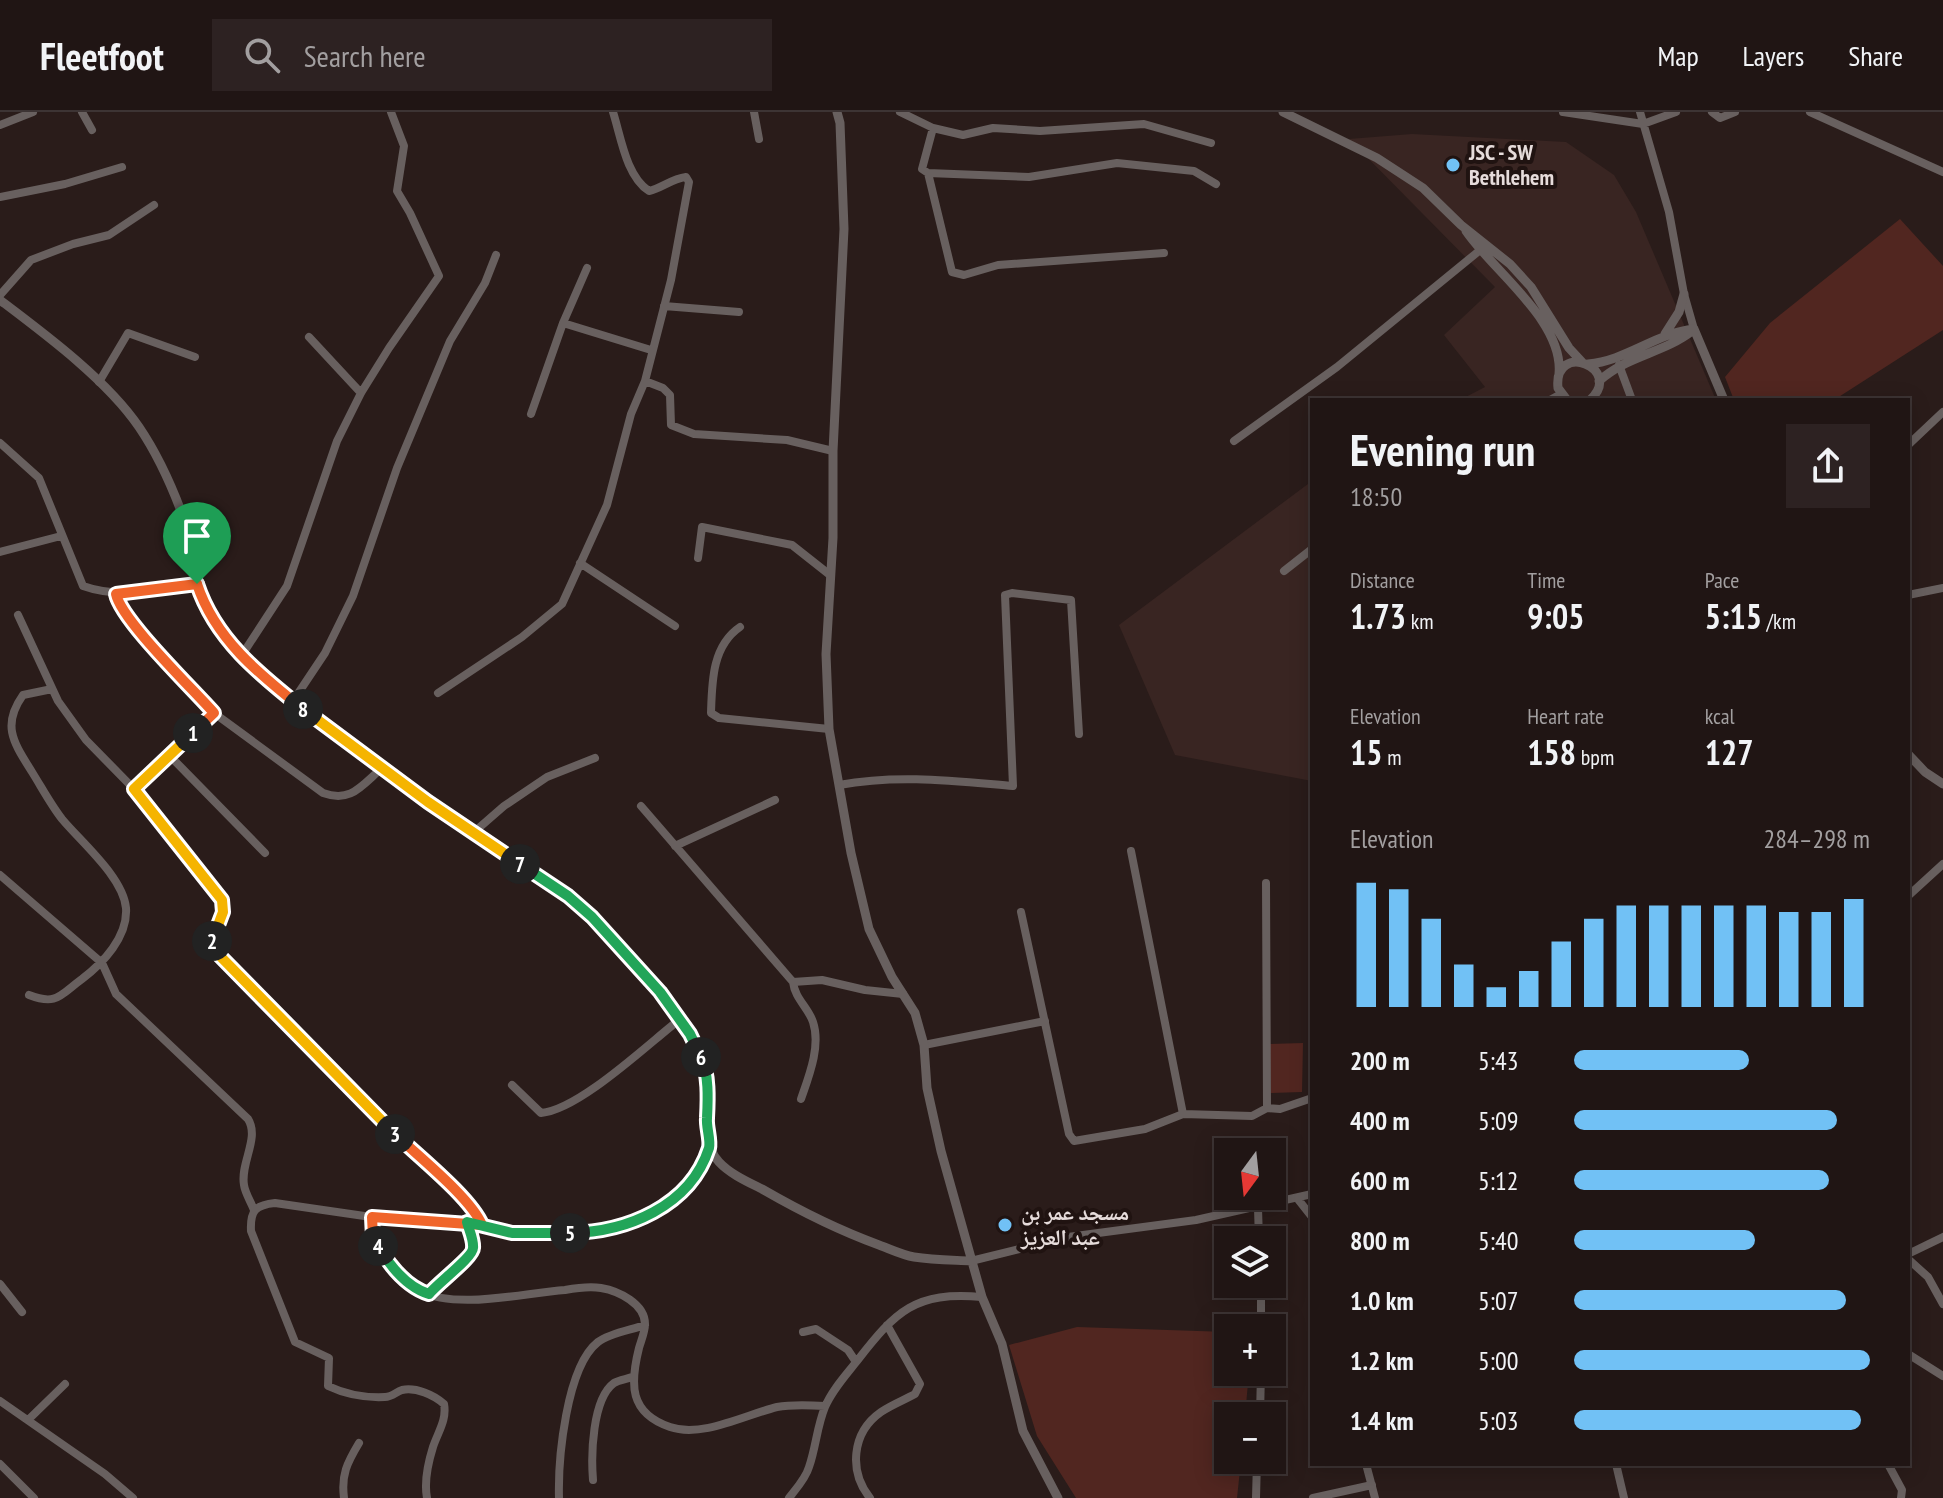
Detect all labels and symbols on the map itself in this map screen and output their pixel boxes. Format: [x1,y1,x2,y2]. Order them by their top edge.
place label: JSC - SW Bethlehem [1468,138,1554,191]
marker: JSC - SW Bethlehem [1444,156,1462,174]
pin [163,502,231,584]
pin: 8 [283,689,323,729]
pin: 1 [173,713,213,753]
pin: 7 [500,844,540,884]
pin: 2 [192,921,232,961]
pin: 6 [681,1037,721,1077]
pin: 3 [375,1114,415,1154]
north arrow [1214,1138,1286,1210]
place label: مسجد عمر بن عبد العزيز [1020,1198,1129,1251]
pin: 5 [550,1213,590,1253]
marker: مسجد عمر بن عبد العزيز [996,1216,1014,1234]
pin: 4 [358,1226,398,1266]

